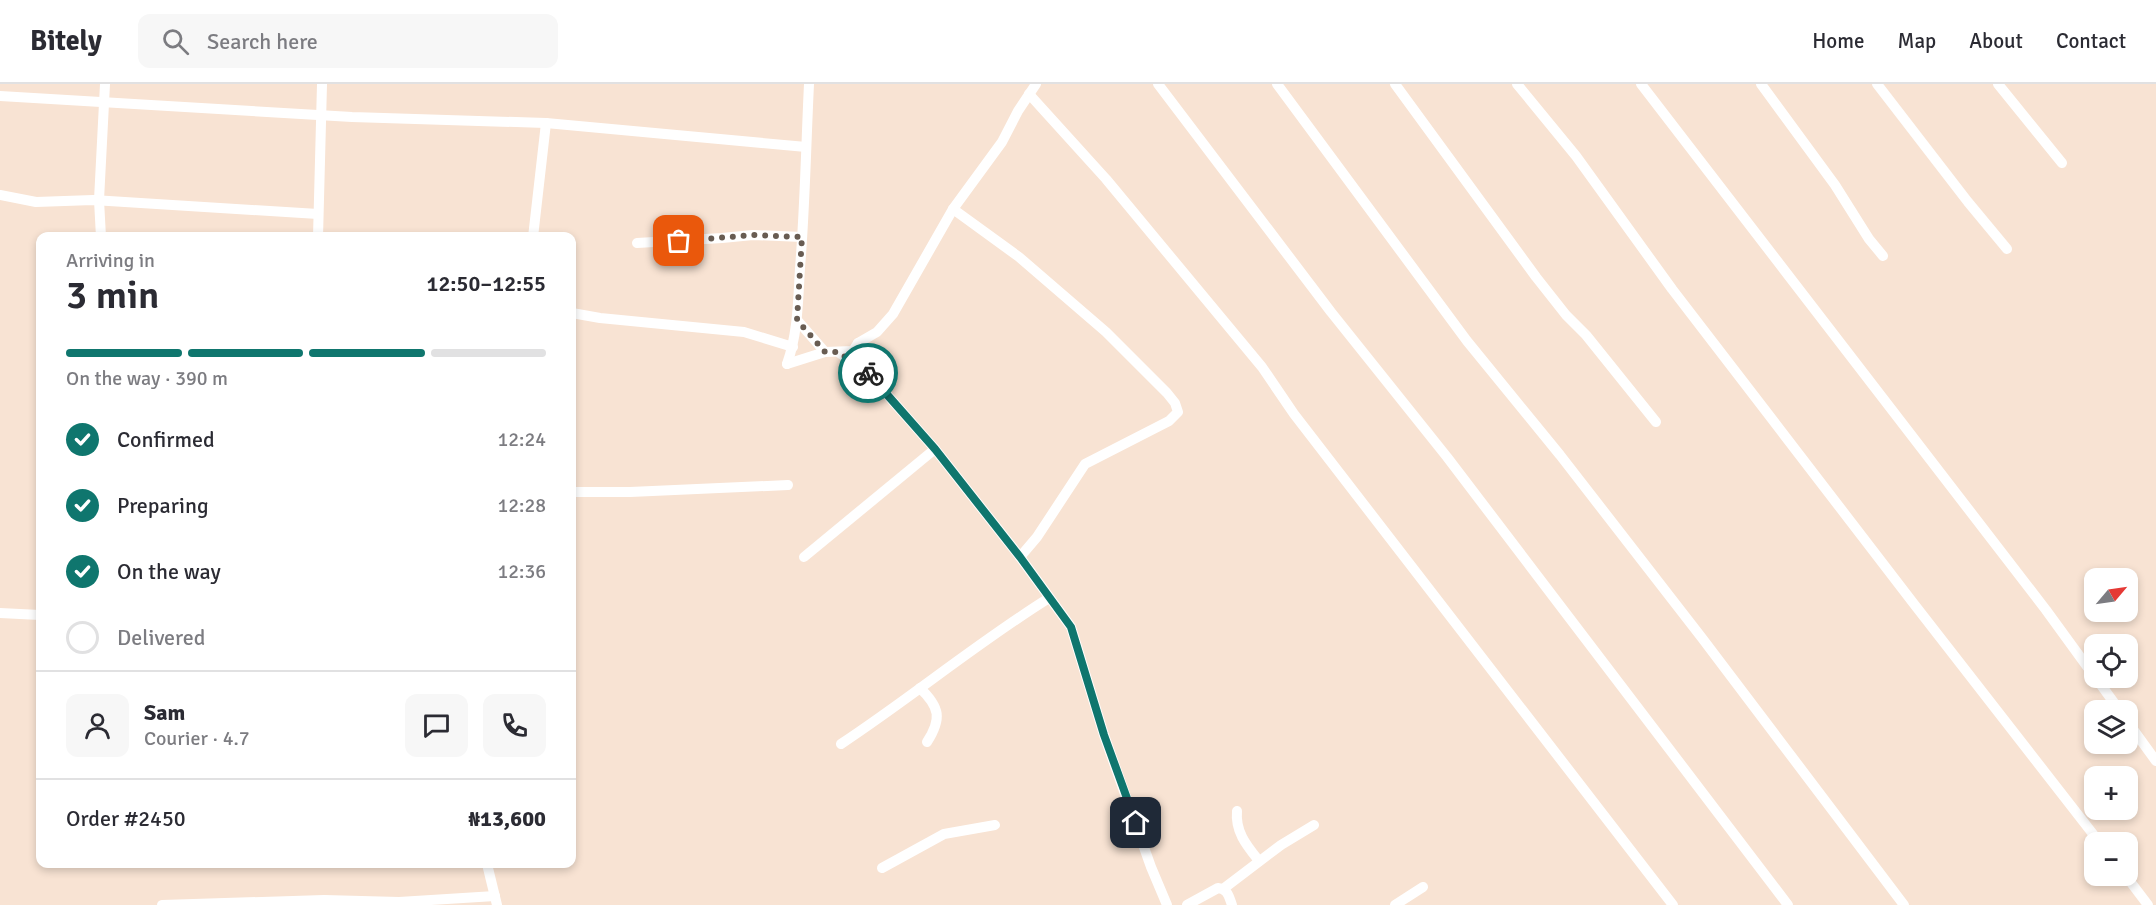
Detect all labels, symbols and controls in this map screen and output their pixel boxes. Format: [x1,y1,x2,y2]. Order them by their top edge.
search box [138,14,558,68]
text: Bitely [30,24,102,58]
icon: search [159,25,192,58]
text: Search here [207,28,318,55]
text: Home [1812,28,1865,54]
text: Map [1898,28,1936,54]
text: About [1969,28,2023,54]
text: Contact [2056,28,2126,54]
pin [653,215,704,266]
icon: bag [662,224,695,257]
text: Arriving in [66,248,155,273]
text: 12:50–12:55 [427,270,546,297]
text: 3 min [66,271,159,319]
courier [838,343,898,403]
icon: bike [852,357,885,390]
text: On the way · 390 m [66,366,228,391]
icon: check [66,423,99,456]
text: Confirmed [117,426,215,453]
text: 12:24 [497,427,546,452]
icon: check [66,489,99,522]
text: Preparing [117,492,209,519]
text: 12:28 [497,493,546,518]
icon: check [66,555,99,588]
text: On the way [117,558,221,585]
text: 12:36 [497,559,546,584]
north arrow [2084,568,2138,622]
map controls [2084,568,2138,886]
text: Delivered [117,624,205,651]
button: locate [2084,634,2138,688]
button: person [66,694,129,757]
button: chat [405,694,468,757]
button: phone [483,694,546,757]
text: Sam [144,699,185,726]
button: layers [2084,700,2138,754]
text: Courier · 4.7 [144,726,250,751]
button: + [2084,766,2138,820]
pin [1110,797,1161,848]
text: Order #2450 [66,805,186,832]
text: ₦13,600 [468,805,546,832]
icon: home [1119,806,1152,839]
button: − [2084,832,2138,886]

